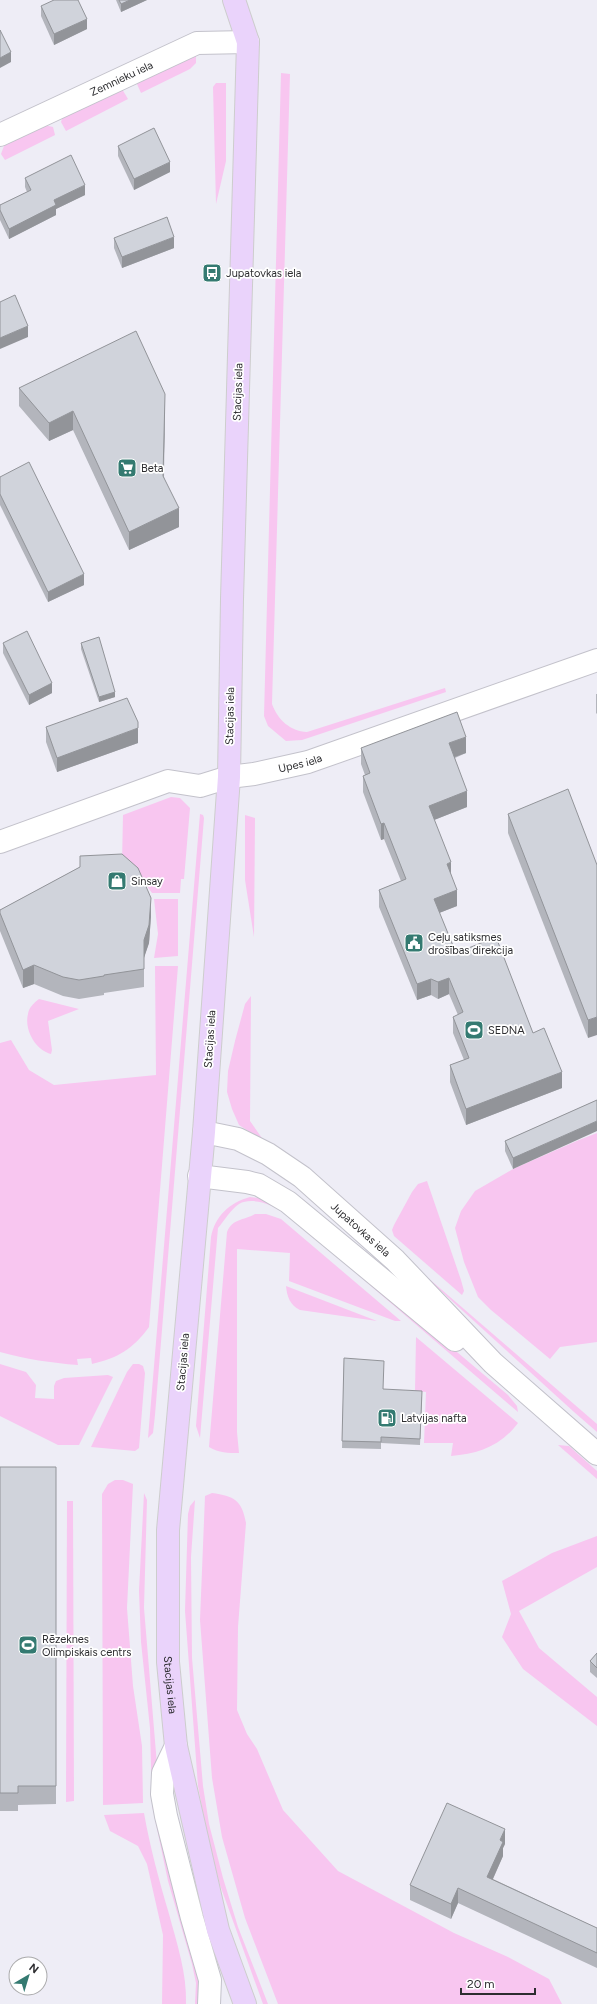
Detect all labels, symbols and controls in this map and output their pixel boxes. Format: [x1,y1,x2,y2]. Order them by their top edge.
street label: Zemnieku iela [88,58,155,99]
bus stop icon: Jupatovkas iela [201,262,223,284]
place label: Jupatovkas iela [226,267,301,280]
street label: Stacijas iela [230,363,246,421]
supermarket icon: Beta [116,457,138,479]
place label: Beta [141,462,163,475]
street label: Stacijas iela [223,687,237,745]
street label: Upes iela [277,751,324,775]
shop icon: Sinsay [106,870,128,892]
place label: Sinsay [131,875,163,888]
place label: Ceļu satiksmes drošības direkcija [428,931,513,957]
public building icon: Ceļu satiksmes drošības direkcija [403,932,425,954]
street label: Stacijas iela [201,1010,219,1068]
sports icon: SEDNA [463,1019,485,1041]
place label: SEDNA [488,1024,525,1037]
street label: Jupatovkas iela [328,1199,393,1259]
street label: Stacijas iela [174,1333,192,1391]
fuel station icon: Latvijas nafta [376,1407,398,1429]
place label: Latvijas nafta [401,1412,467,1425]
place label: Rēzeknes Olimpiskais centrs [42,1633,131,1659]
sports icon: Rēzeknes Olimpiskais centrs [17,1634,39,1656]
street label: Stacijas iela [162,1656,179,1714]
north arrow [8,1956,48,1996]
text: N [26,1961,41,1976]
scale bar [461,1970,535,1996]
text: 20 m [467,1977,495,1991]

